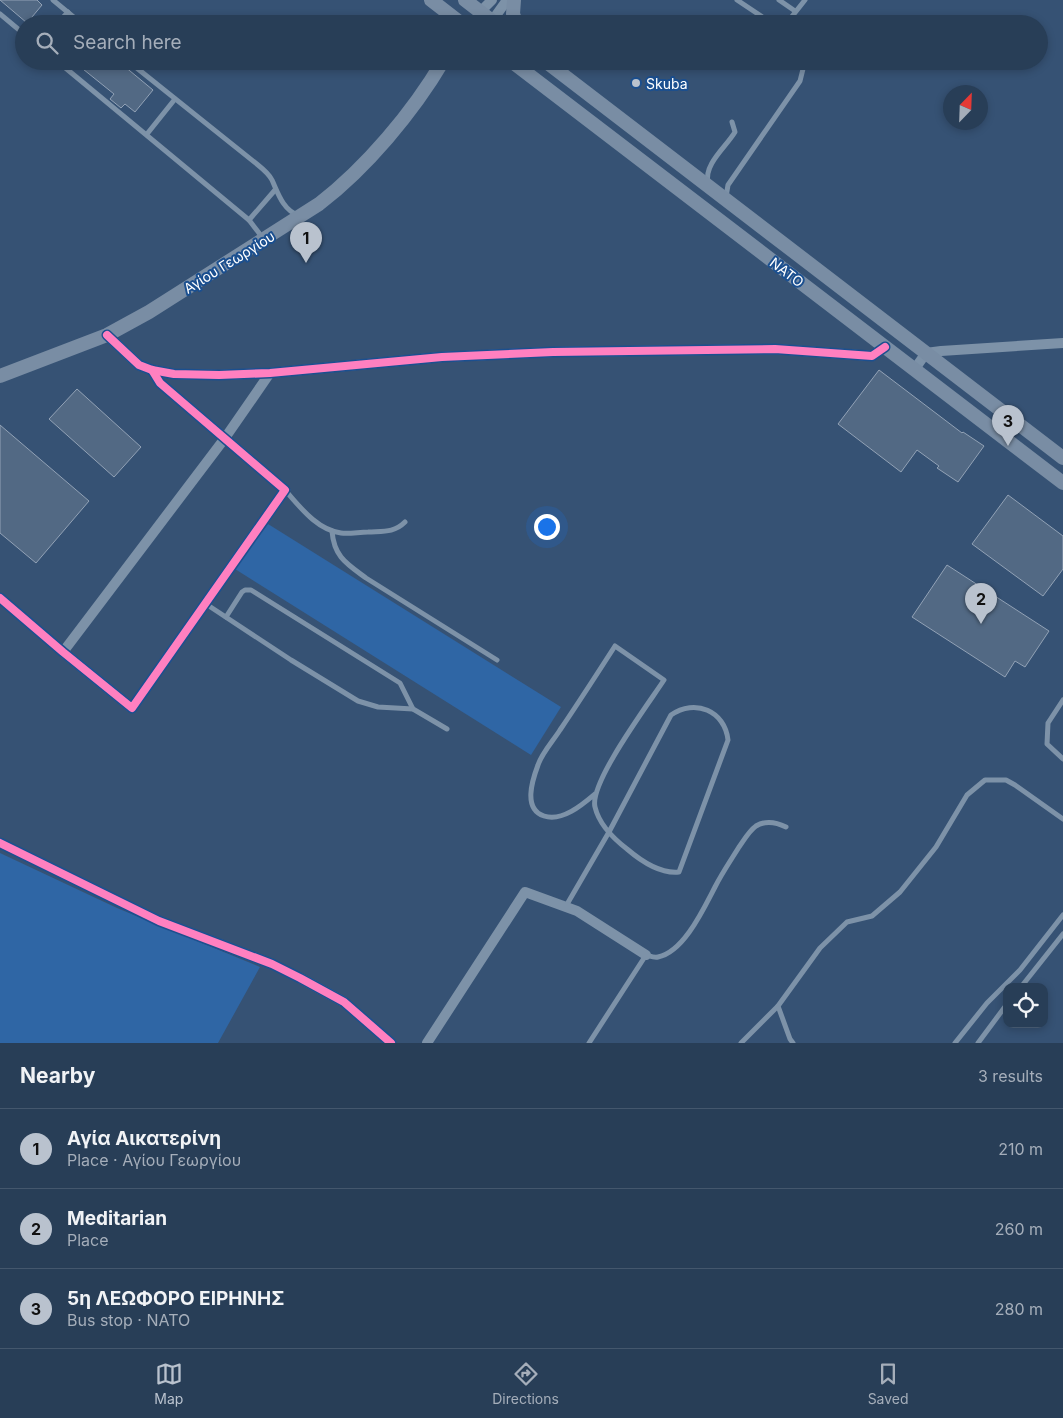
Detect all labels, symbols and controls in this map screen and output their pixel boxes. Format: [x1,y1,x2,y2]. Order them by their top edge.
search box [15,15,1048,70]
icon: search [33,29,61,57]
text: Search here [73,31,182,54]
place label: Skuba [646,75,688,92]
marker: Skuba [630,77,642,89]
north arrow [943,85,988,130]
pin: 1 [290,222,322,263]
street label: Αγίου Γεωργίου [180,227,278,297]
street label: ΝΑΤΟ [767,254,807,290]
pin: 3 [992,405,1024,446]
your location [534,514,560,540]
pin: 2 [965,583,997,624]
map controls [1003,983,1048,1028]
button: locate [1003,983,1048,1028]
text: Nearby [20,1063,95,1088]
text: 3 results [978,1066,1043,1086]
text: Αγία Αικατερίνη [67,1127,221,1150]
text: 1 [33,1139,39,1159]
text: 210 m [998,1139,1043,1159]
text: Place · Αγίου Γεωργίου [67,1150,241,1170]
text: Meditarian [67,1207,167,1230]
text: 2 [31,1219,41,1239]
text: 260 m [995,1219,1043,1239]
text: Place [67,1230,109,1250]
text: 5η ΛΕΩΦΟΡΟ ΕΙΡΗΝΗΣ [67,1287,284,1310]
text: 3 [31,1299,41,1319]
text: 280 m [995,1299,1043,1319]
text: Bus stop · ΝΑΤΟ [67,1310,190,1330]
tab: Map [154,1360,183,1407]
tab: Directions [492,1360,559,1407]
tab: Saved [868,1360,909,1407]

